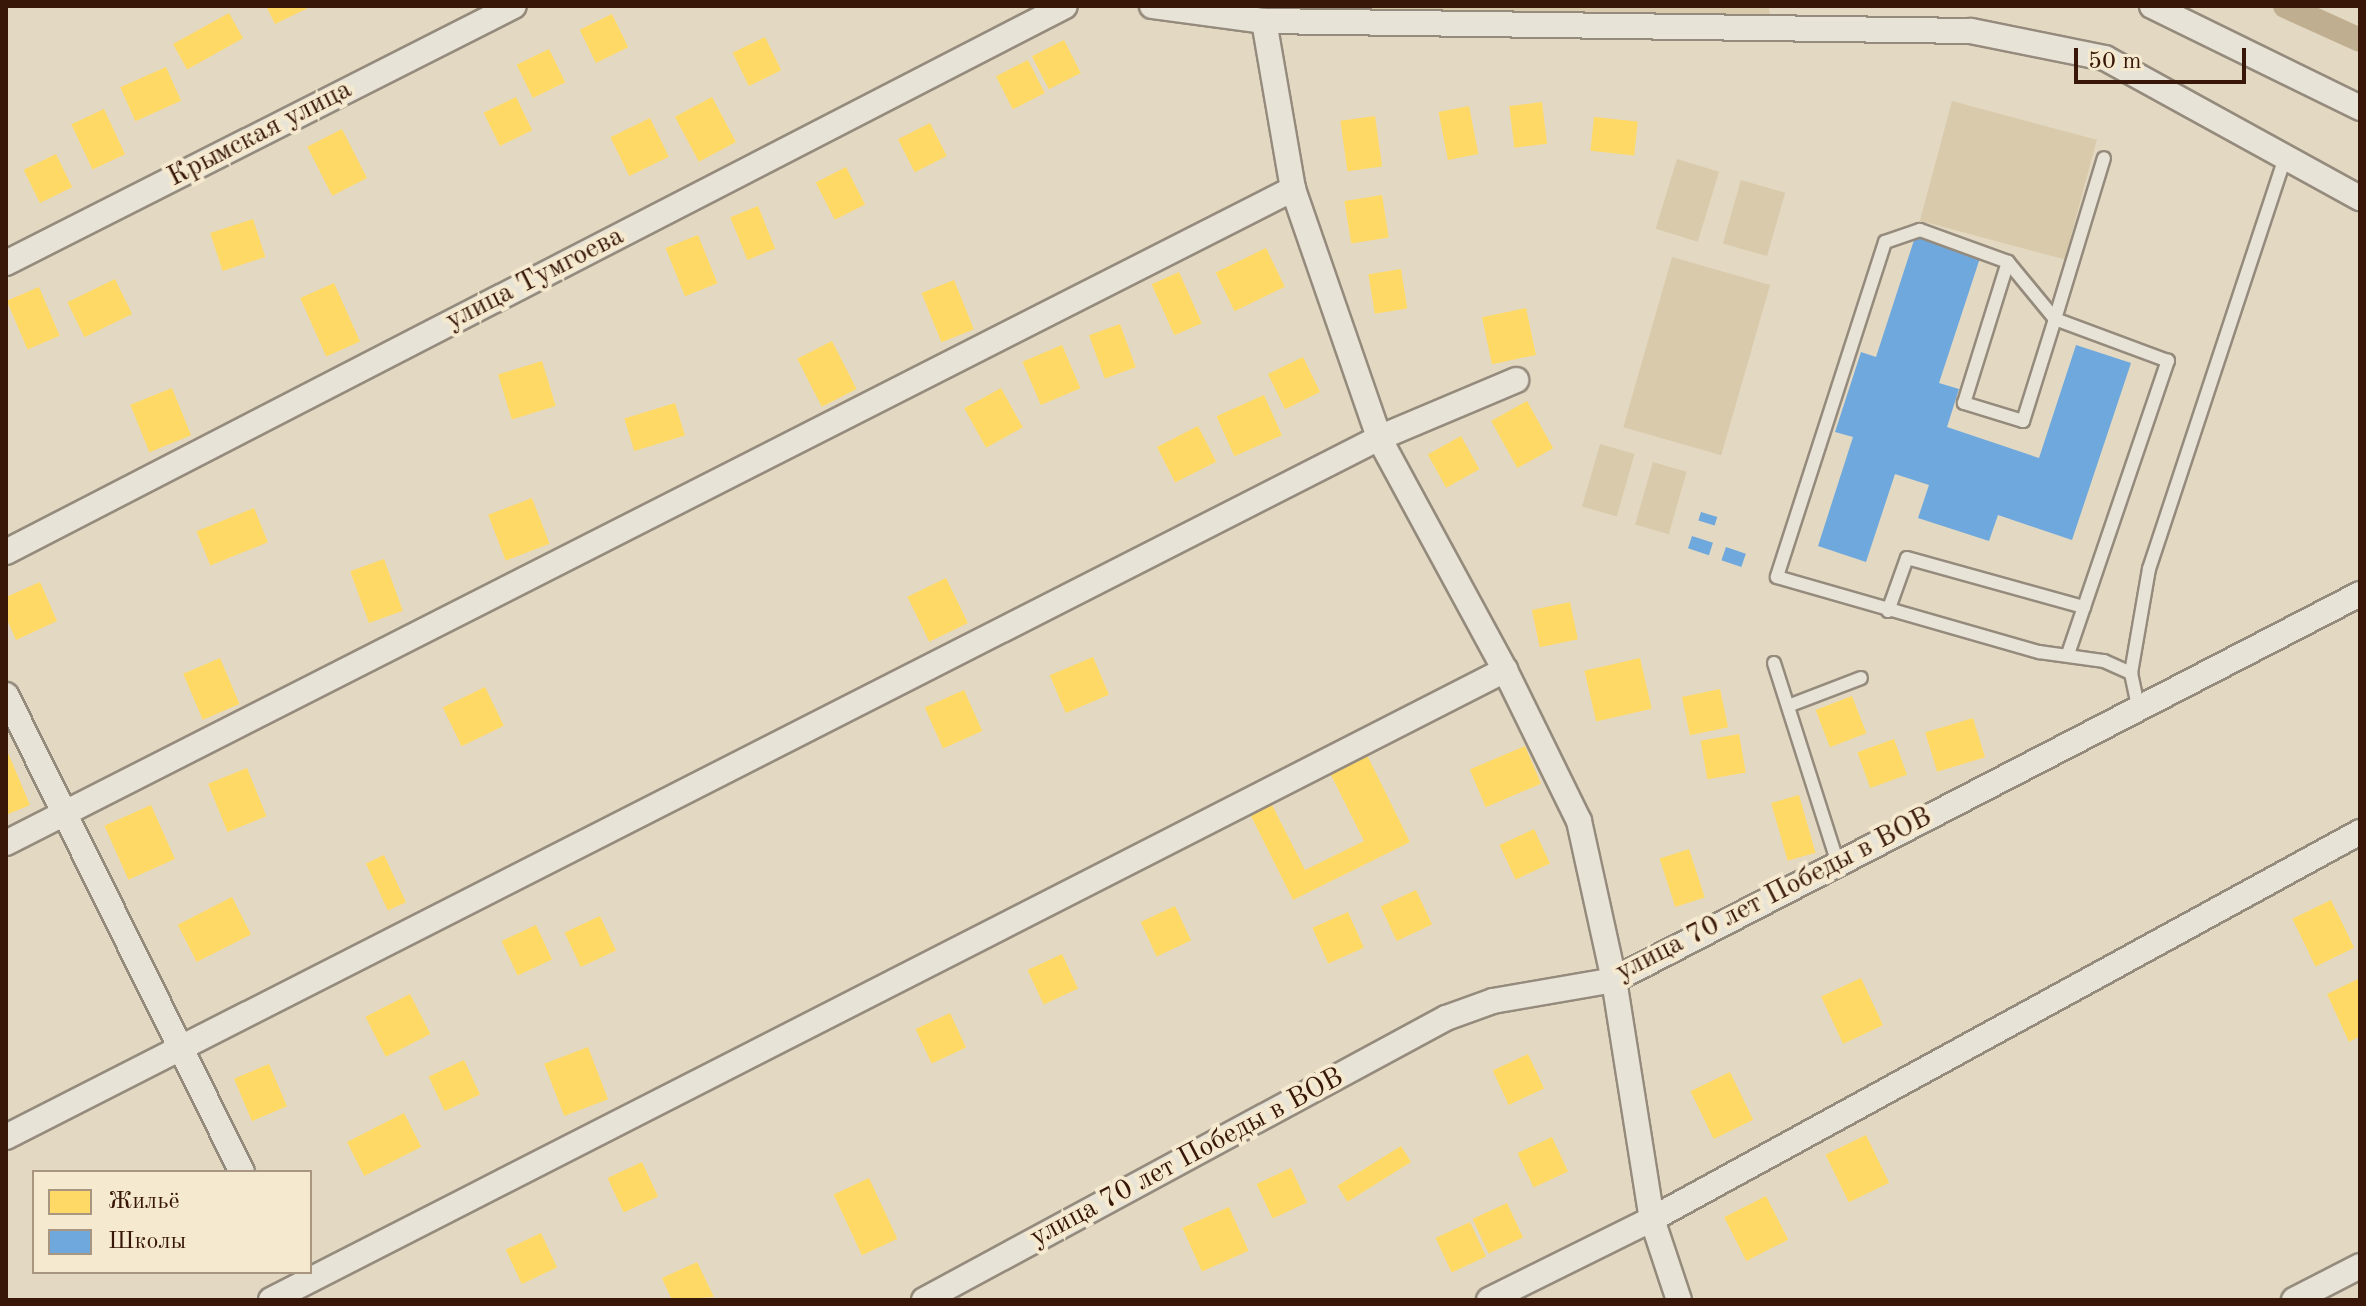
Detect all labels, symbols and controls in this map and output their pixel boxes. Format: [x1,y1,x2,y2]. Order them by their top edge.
scale bar [2078,32,2250,82]
text: 50 m [2088,50,2142,74]
street label: Крымская улица [162,73,358,195]
street label: улица Тумгоева [440,220,630,338]
street label: улица 70 лет Победы в ВОВ [1610,801,1938,989]
street label: улица 70 лет Победы в ВОВ [1025,1061,1349,1255]
legend [32,1170,312,1274]
text: Жильё [108,1190,179,1214]
text: Школы [108,1230,186,1254]

